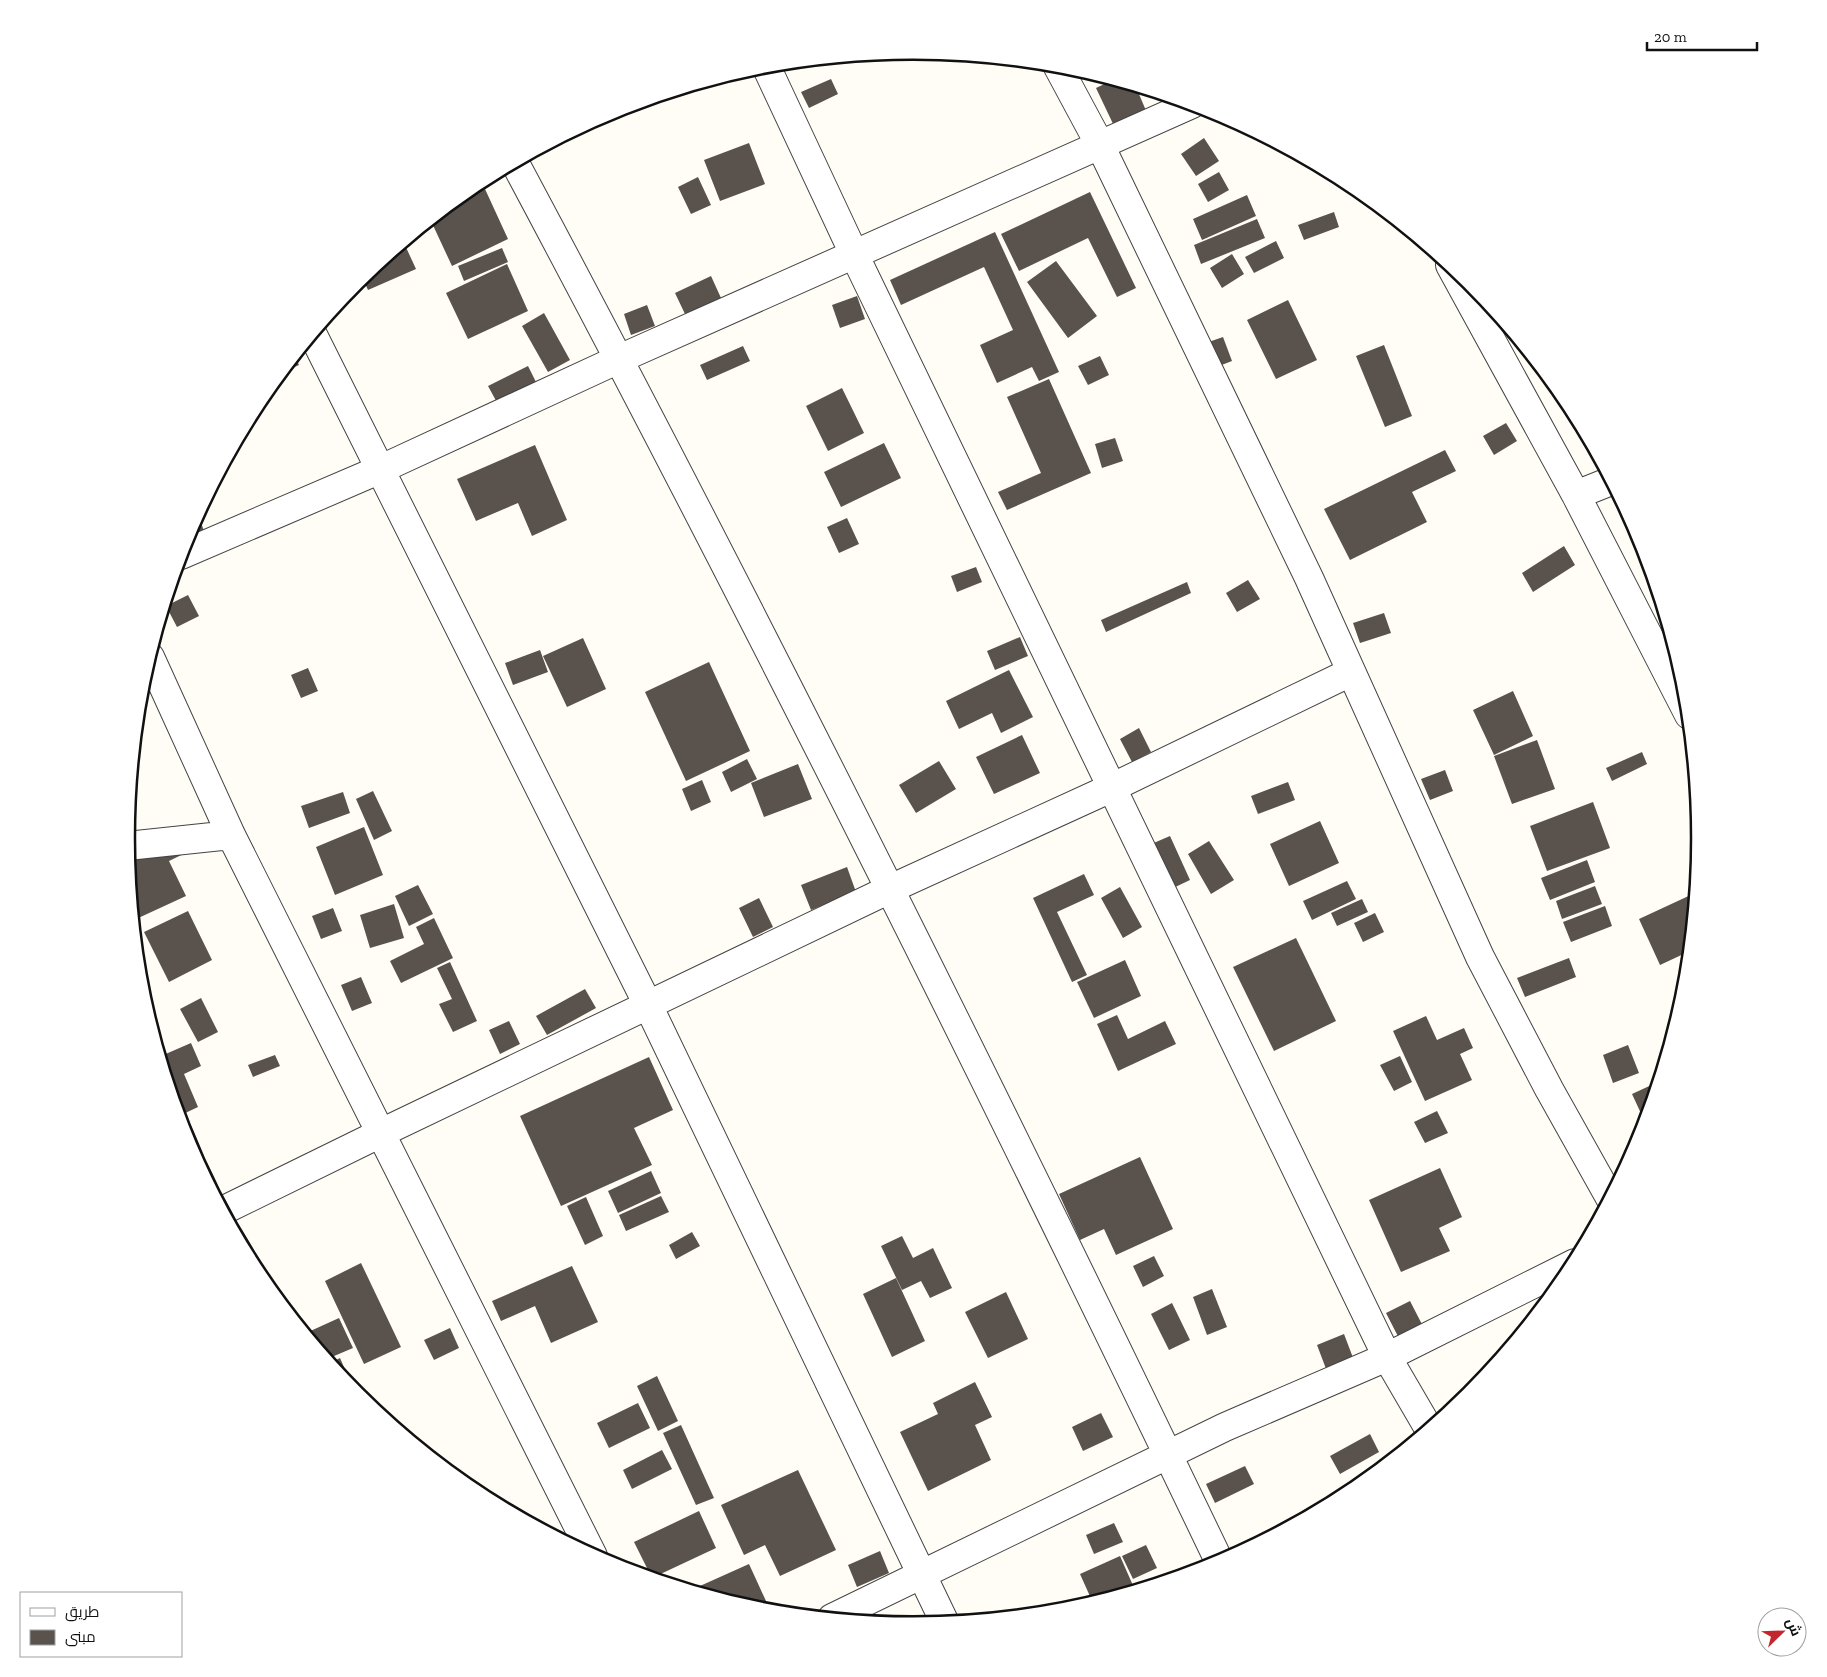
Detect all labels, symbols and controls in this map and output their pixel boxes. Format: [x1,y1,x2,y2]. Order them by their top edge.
scale bar [1647,20,1757,52]
text: 20 m [1654,28,1687,46]
legend [20,1592,182,1657]
text: طريق [65,1603,99,1622]
north arrow [1757,1607,1807,1657]
text: ش [1782,1616,1805,1639]
text: مبنى [65,1628,96,1647]

